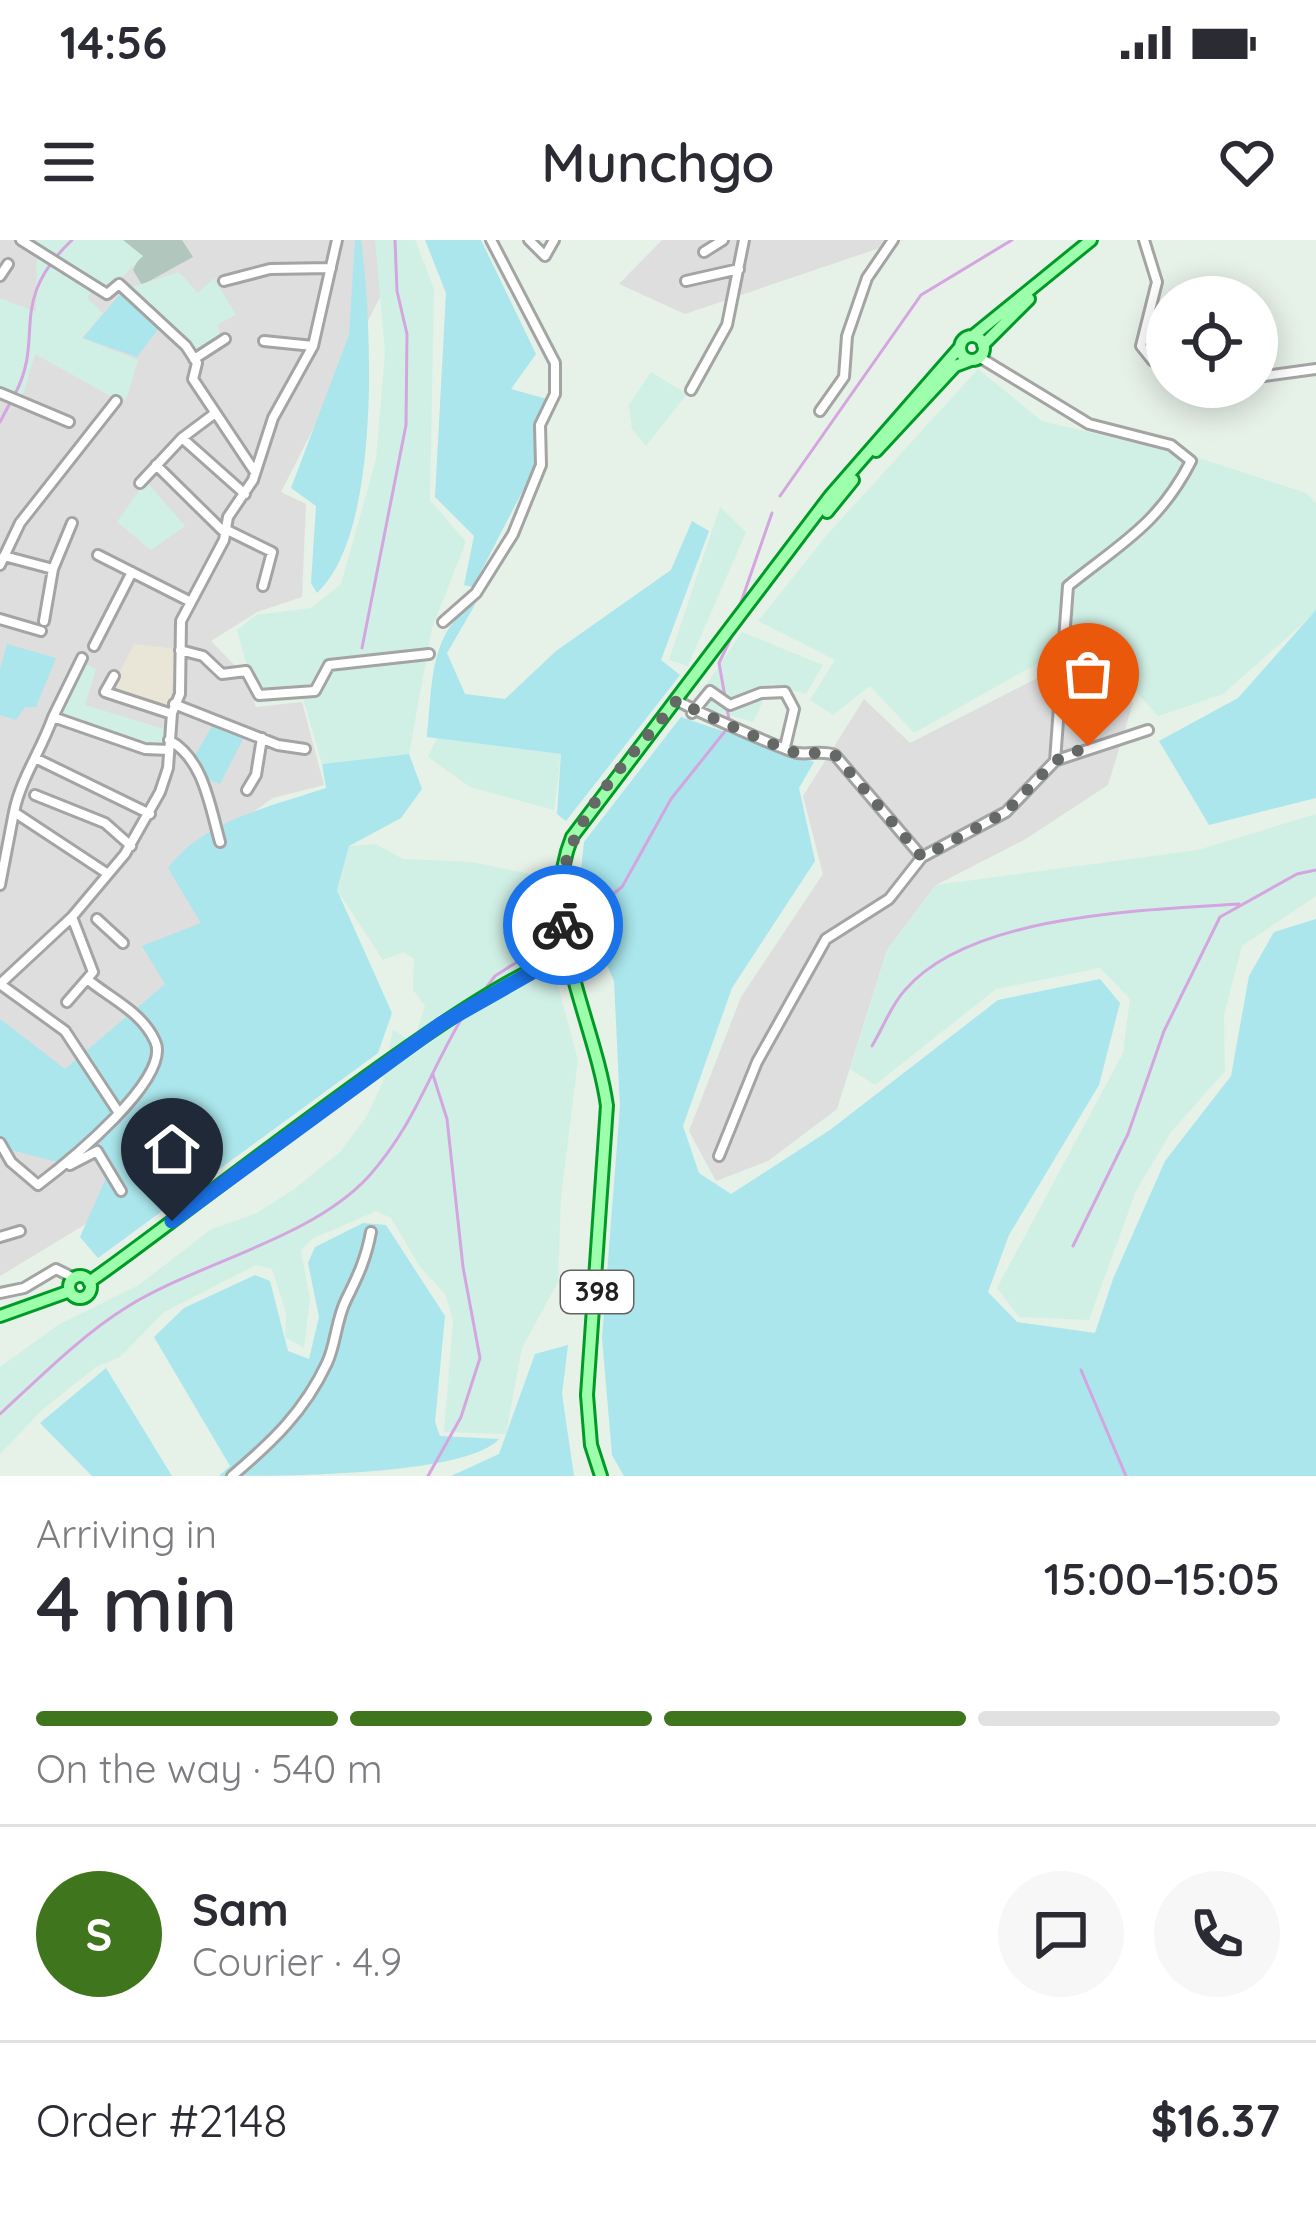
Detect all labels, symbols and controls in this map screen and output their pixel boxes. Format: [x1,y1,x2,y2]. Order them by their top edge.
text: 14:56 [60,14,167,70]
text: Munchgo [541,128,775,196]
icon: menu [36,129,102,195]
icon: heart [1214,129,1280,195]
map controls [1146,276,1278,408]
button: locate [1146,276,1278,408]
pin [1037,623,1139,746]
icon: bag [1055,641,1121,707]
courier [503,865,623,985]
icon: bike [530,892,596,958]
pin [121,1098,223,1221]
icon: home [139,1116,205,1182]
road number: 398 [561,1271,633,1313]
text: Arriving in [36,1509,217,1558]
text: 15:00–15:05 [1044,1550,1280,1606]
text: 4 min [36,1554,238,1652]
text: On the way · 540 m [36,1744,383,1793]
button: chat [998,1871,1124,1997]
button: phone [1154,1871,1280,1997]
text: Sam [192,1881,289,1937]
text: S [86,1906,112,1962]
text: Courier · 4.9 [192,1937,402,1986]
text: Order #2148 [36,2092,287,2148]
text: $16.37 [1151,2092,1280,2148]

